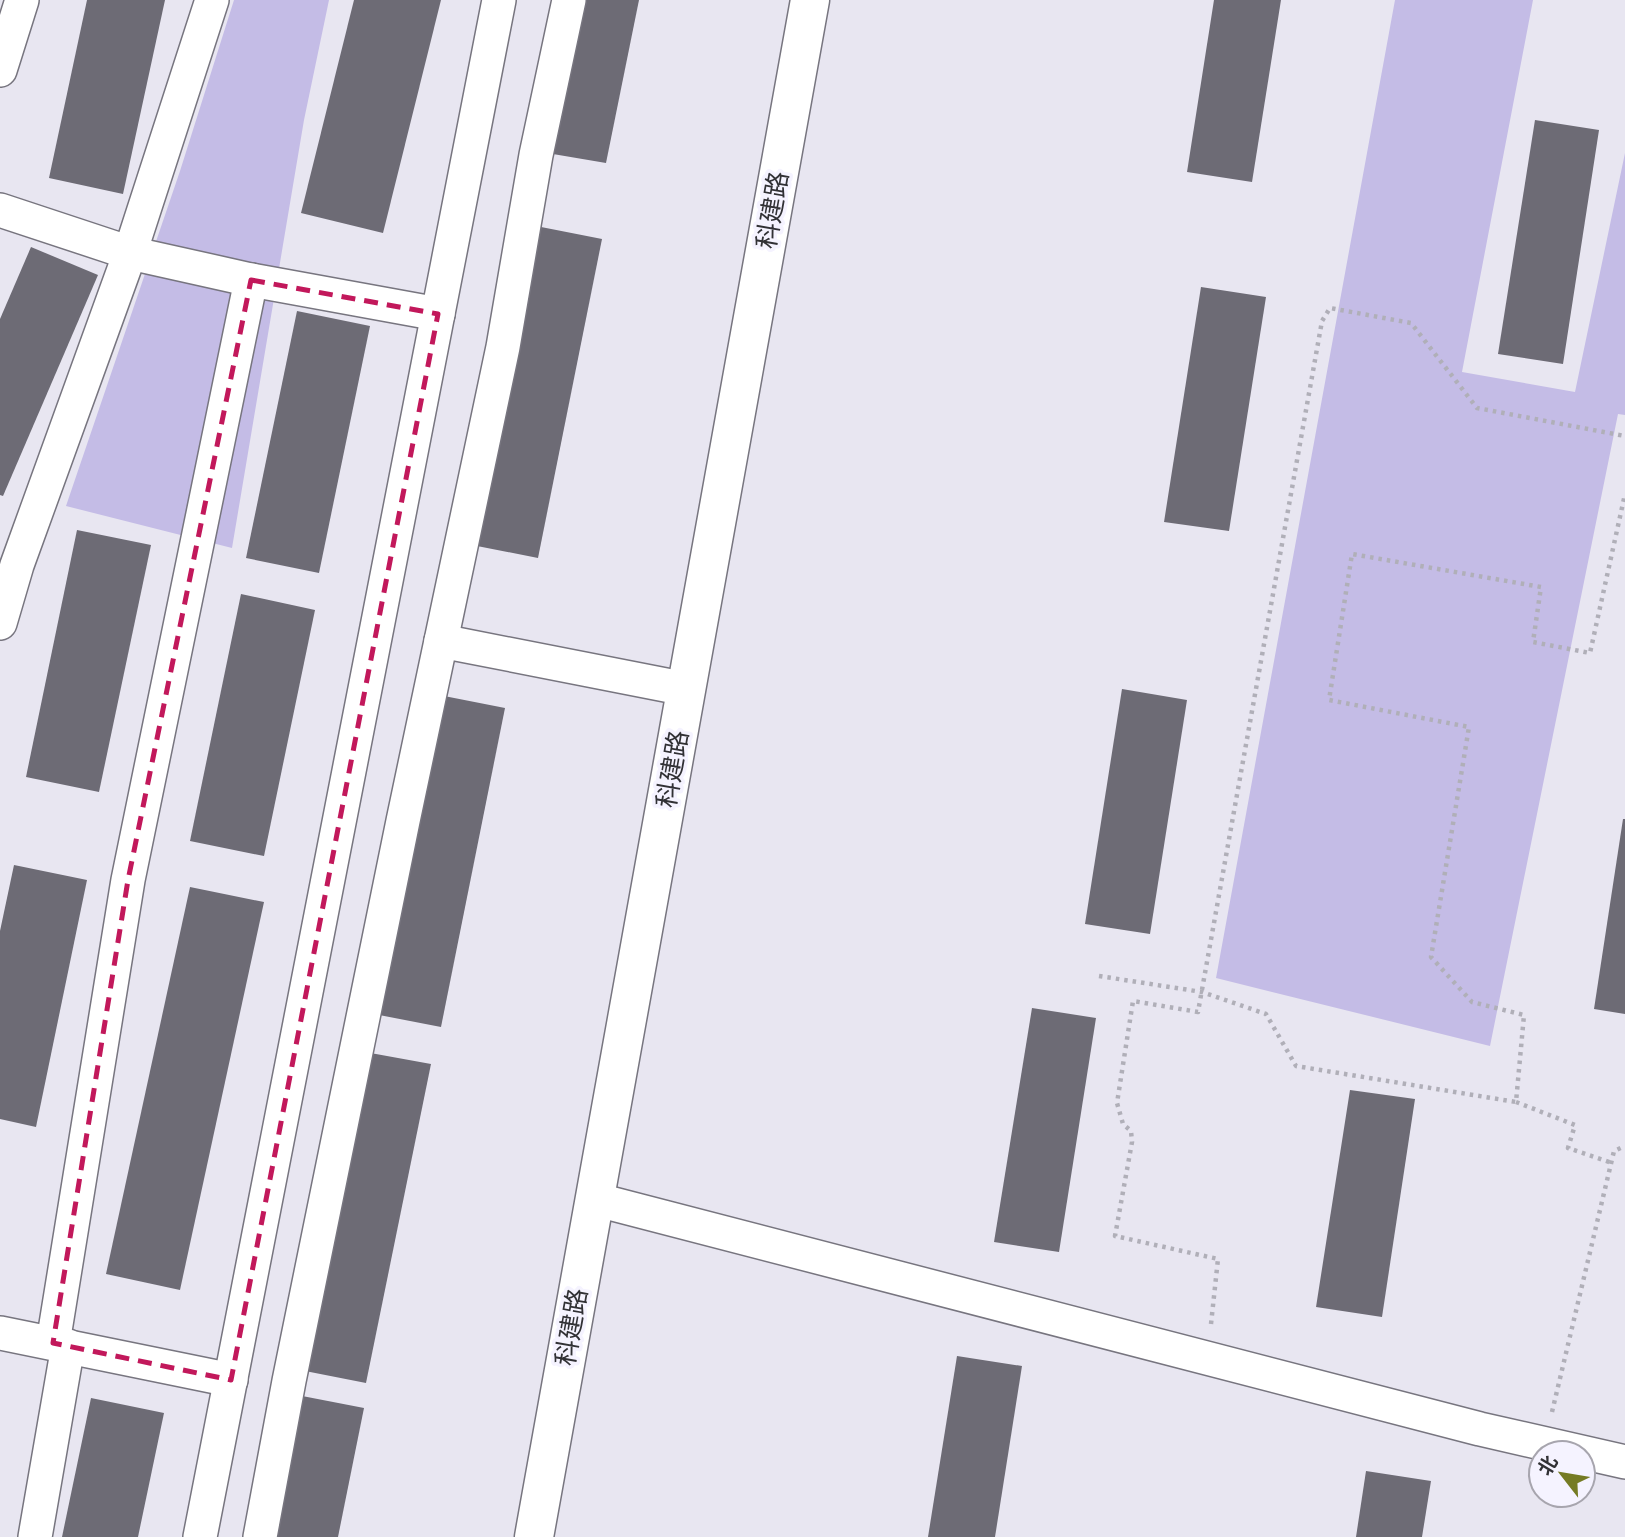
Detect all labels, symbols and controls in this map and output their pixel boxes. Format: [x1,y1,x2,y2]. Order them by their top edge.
street label: 科建路 [749,169,795,251]
street label: 科建路 [649,728,695,810]
street label: 科建路 [548,1286,594,1368]
north arrow [1527,1439,1597,1509]
text: 北 [1532,1451,1563,1480]

